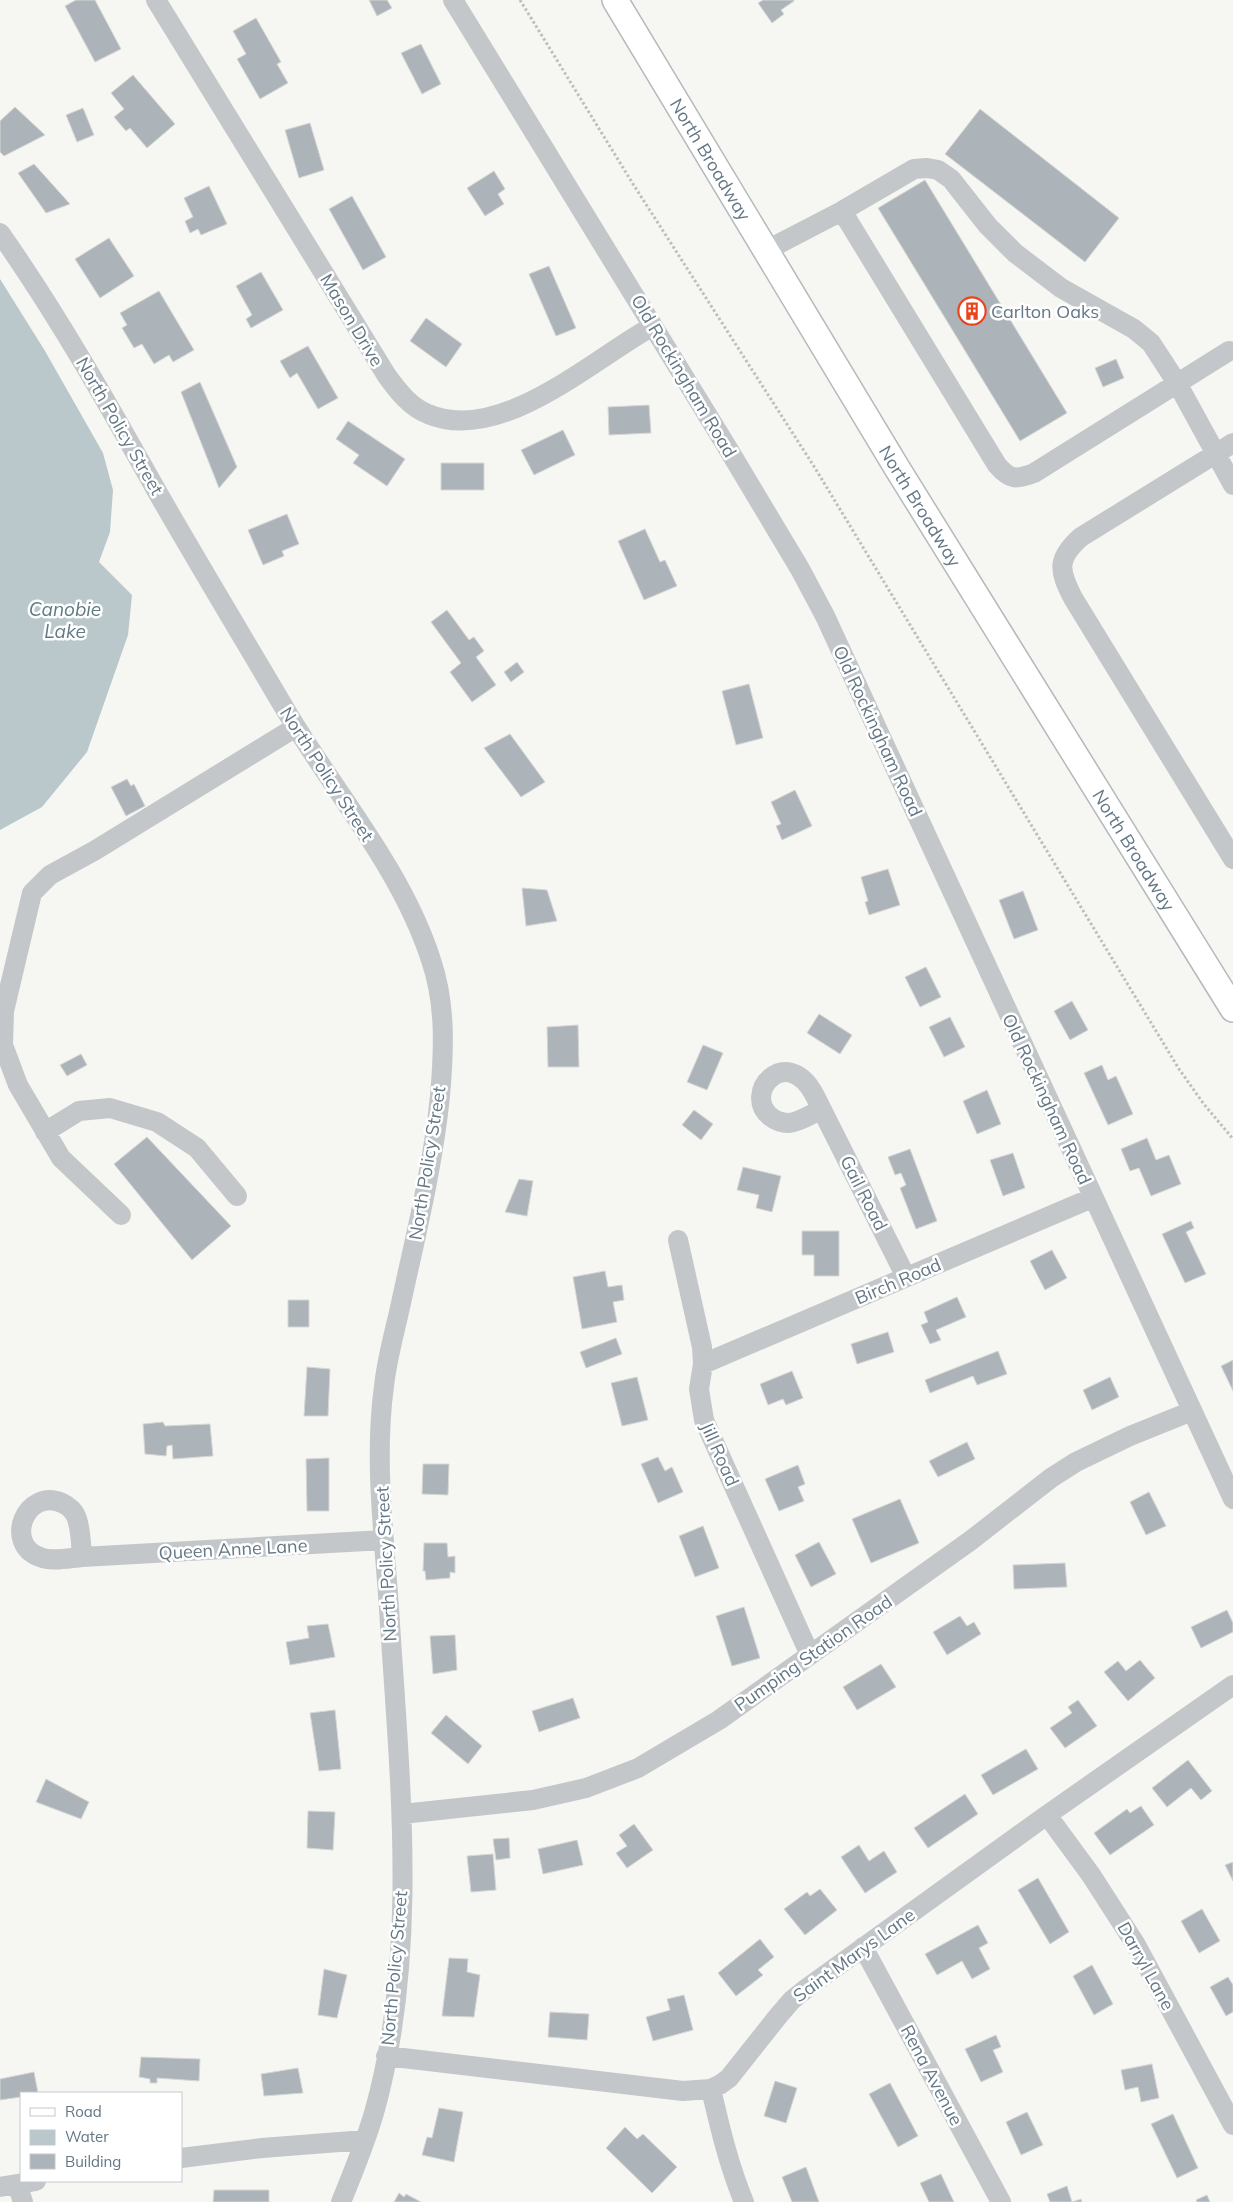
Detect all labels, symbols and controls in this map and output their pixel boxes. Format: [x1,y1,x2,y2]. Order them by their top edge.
street label: North Broadway [665,94,757,225]
street label: Mason Drive [315,269,389,371]
street label: Old Rockingham Road [626,290,742,462]
building icon: Carlton Oaks [957,296,987,326]
place label: Carlton Oaks [991,300,1099,323]
street label: North Policy Street [71,353,169,499]
street label: North Broadway [874,441,967,571]
water label: Canobie Lake [29,597,101,643]
street label: Old Rockingham Road [828,642,928,820]
street label: North Policy Street [275,703,379,845]
street label: North Broadway [1088,785,1181,915]
street label: Old Rockingham Road [997,1010,1097,1188]
street label: North Policy Street [403,1084,451,1242]
street label: Gail Road [835,1152,893,1234]
street label: Birch Road [852,1253,944,1309]
street label: Jill Road [696,1418,744,1490]
street label: North Policy Street [370,1486,402,1642]
street label: Queen Anne Lane [158,1534,308,1564]
street label: Pumping Station Road [730,1590,896,1716]
street label: North Policy Street [376,1890,412,2046]
street label: Saint Marys Lane [789,1903,919,2007]
street label: Darryl Lane [1112,1918,1180,2014]
street label: Rena Avenue [896,2021,968,2129]
legend [20,2092,182,2182]
text: Road [65,2102,102,2121]
text: Water [65,2127,109,2146]
text: Building [65,2152,121,2171]

